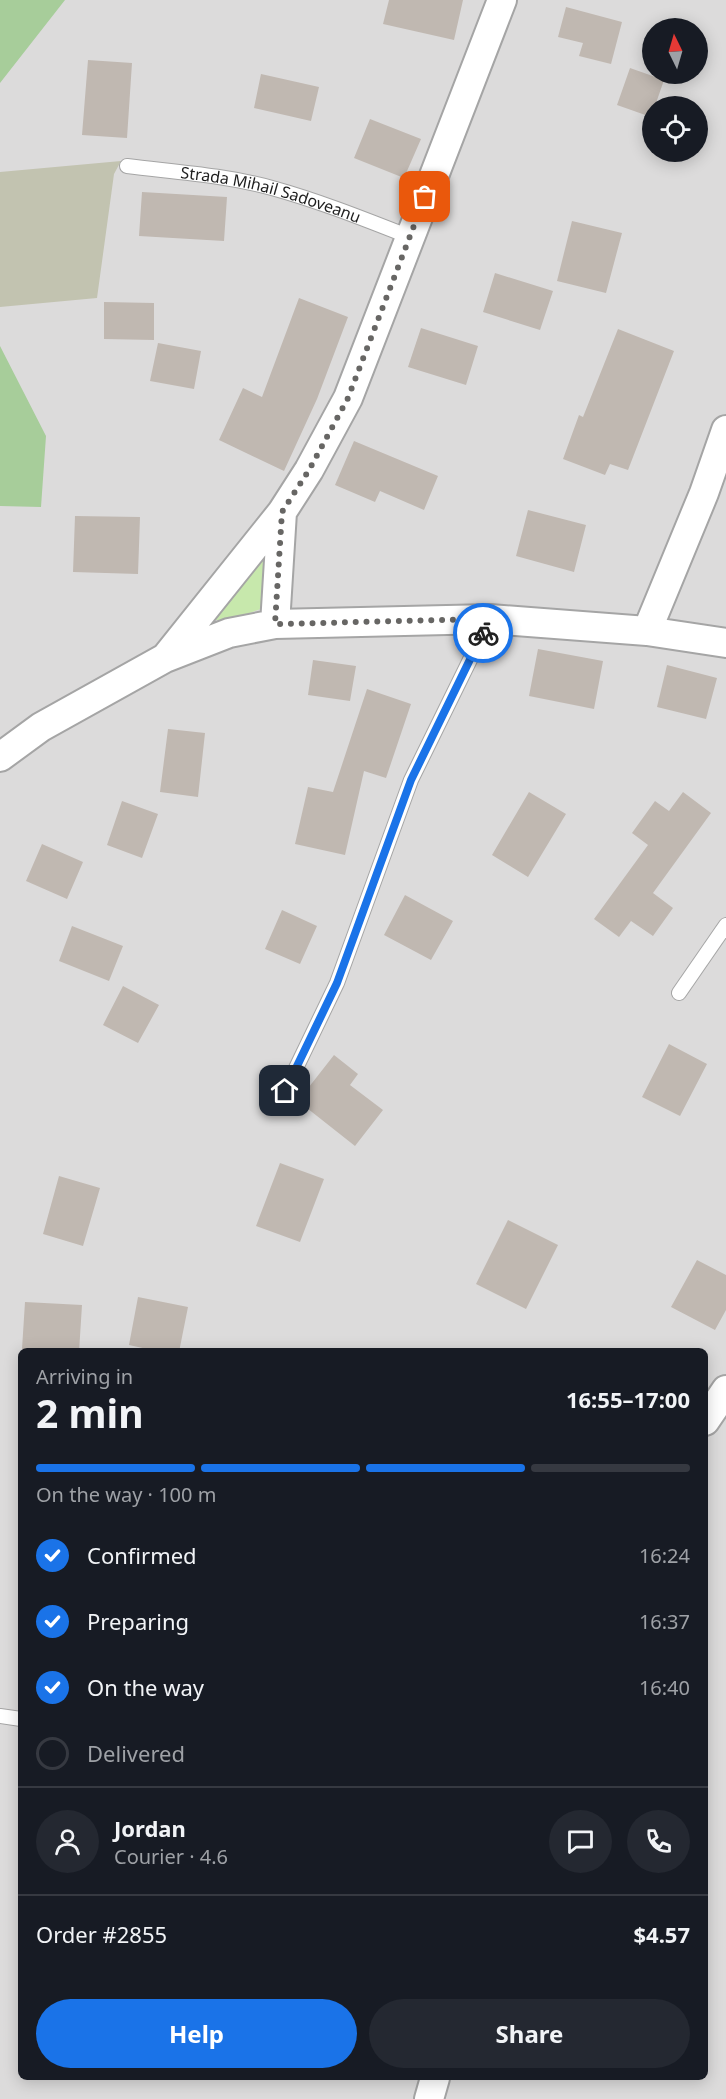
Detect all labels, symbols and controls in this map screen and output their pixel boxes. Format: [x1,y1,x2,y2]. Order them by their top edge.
north arrow [642,18,708,84]
map controls [642,18,708,162]
button: locate [642,96,708,162]
street label: Strada Mihail Sadoveanu [179,161,364,228]
pin [399,171,450,222]
icon: bag [408,180,441,213]
courier [453,603,513,663]
icon: bike [467,617,500,650]
pin [259,1065,310,1116]
icon: home [268,1074,301,1107]
text: Arriving in [36,1363,133,1390]
text: 16:55–17:00 [566,1384,690,1414]
text: 2 min [36,1386,143,1439]
text: On the way · 100 m [36,1481,216,1508]
icon: check [36,1539,69,1572]
text: Confirmed [87,1540,197,1570]
text: 16:24 [639,1542,690,1569]
icon: check [36,1605,69,1638]
text: Preparing [87,1606,189,1636]
text: 16:37 [639,1608,690,1635]
icon: check [36,1671,69,1704]
text: On the way [87,1672,204,1702]
text: 16:40 [639,1674,690,1701]
text: Delivered [87,1738,185,1768]
button: person [36,1810,99,1873]
button: chat [549,1810,612,1873]
button: phone [627,1810,690,1873]
text: Jordan [114,1813,186,1843]
text: Courier · 4.6 [114,1843,228,1870]
text: Order #2855 [36,1919,167,1949]
text: $4.57 [633,1919,690,1949]
button: Help [36,1999,357,2068]
button: Share [369,1999,690,2068]

